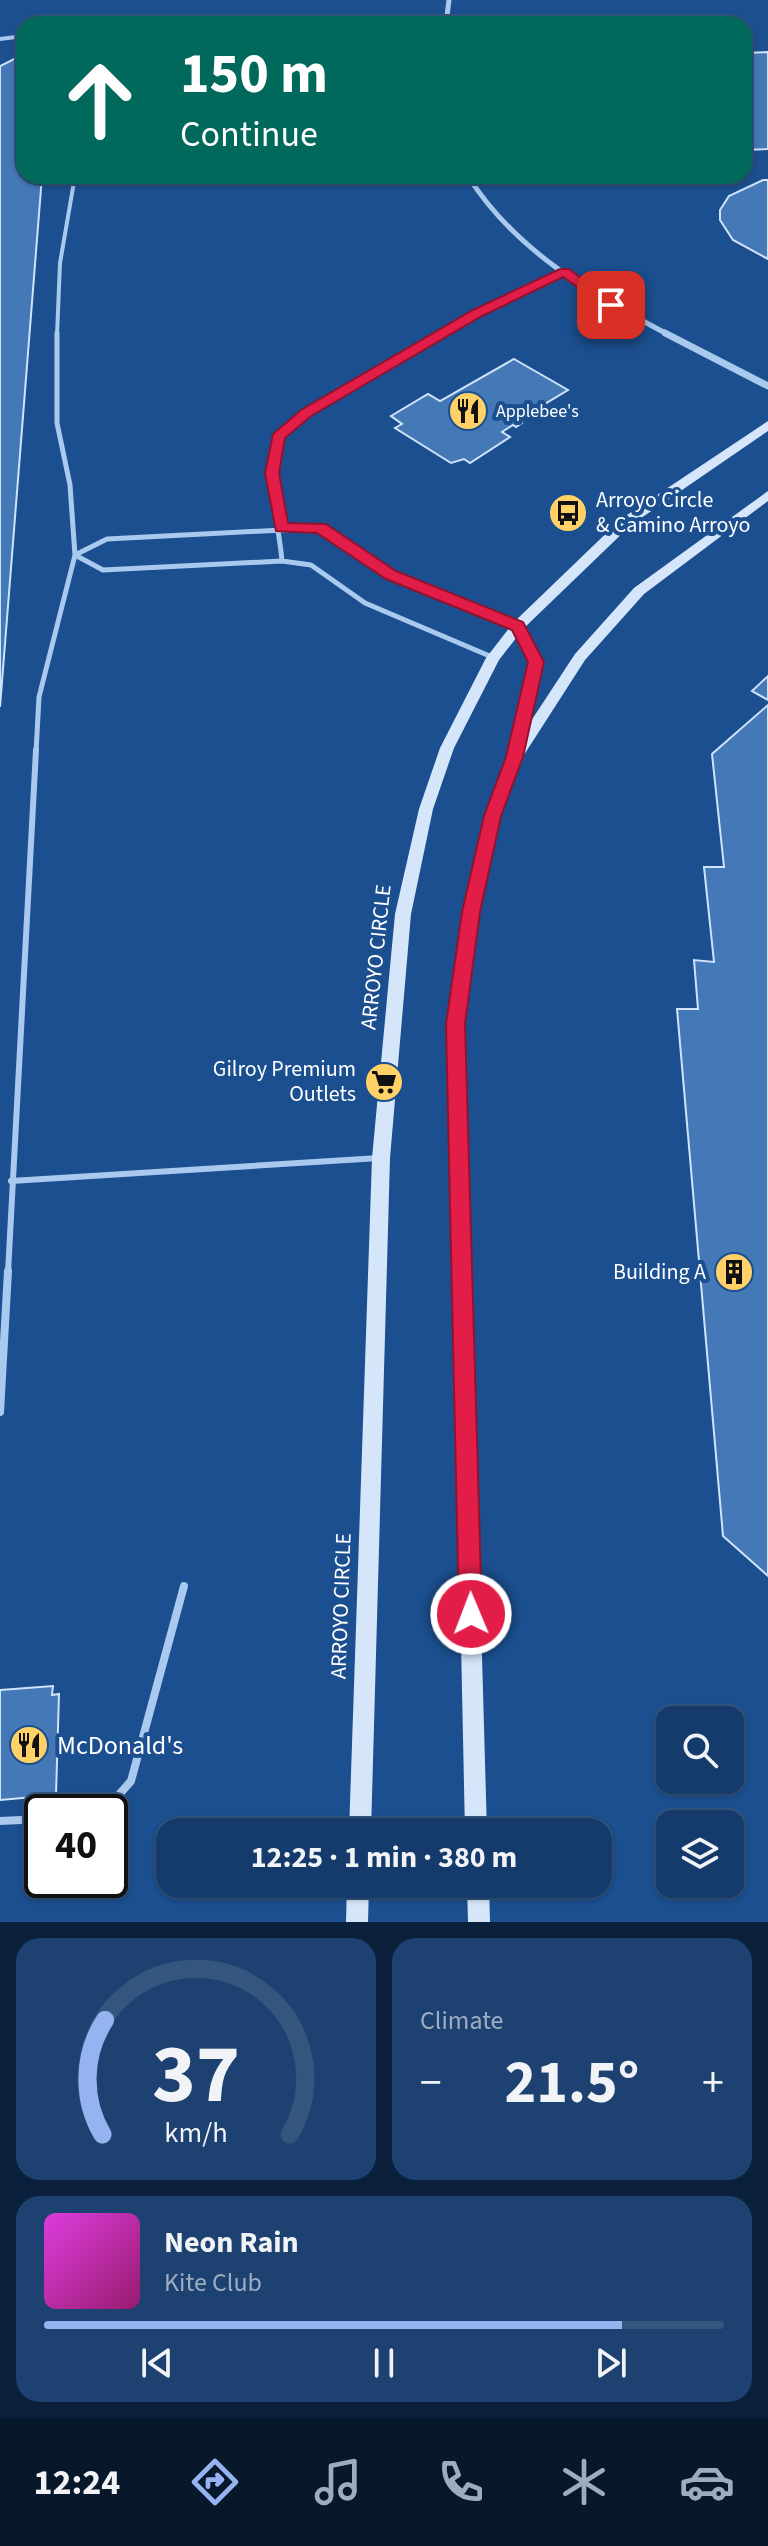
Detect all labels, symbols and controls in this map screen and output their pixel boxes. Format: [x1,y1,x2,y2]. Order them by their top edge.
text: 150 m [180,35,328,114]
icon: ahead [48,48,152,152]
text: Continue [180,109,318,160]
pin [577,271,645,339]
icon: arrive [589,283,633,327]
restaurant icon: Applebee's [447,390,489,432]
place label: Applebee's [496,399,579,424]
place label: Arroyo Circle & Camino Arroyo [596,484,750,541]
bus stop icon: Arroyo Circle & Camino Arroyo [547,492,589,534]
street label: ARROYO CIRCLE [352,883,400,1031]
place label: Gilroy Premium Outlets [213,1053,356,1110]
supermarket icon: Gilroy Premium Outlets [363,1061,405,1103]
building icon: Building A [713,1251,755,1293]
place label: Building A [613,1256,706,1288]
street label: ARROYO CIRCLE [322,1532,360,1680]
position arrow [429,1572,513,1656]
map controls [656,1706,744,1898]
button: search [656,1706,744,1794]
restaurant icon: McDonald's [8,1724,50,1766]
place label: McDonald's [57,1727,183,1764]
speed limit sign: 40 [24,1794,128,1898]
button: layers [656,1810,744,1898]
text: 12:25 · 1 min · 380 m [251,1836,517,1879]
text: Climate [420,2002,504,2039]
text: 37 [152,2016,240,2134]
text: 21.5° [505,2041,639,2126]
text: − [420,2052,442,2115]
text: + [702,2052,724,2115]
text: km/h [164,2113,228,2153]
text: Neon Rain [164,2221,299,2264]
text: Kite Club [164,2264,262,2301]
icon: previous [135,2341,179,2385]
icon: pause [362,2341,406,2385]
icon: next [589,2341,633,2385]
icon: directions [187,2454,243,2510]
icon: music [310,2454,366,2510]
icon: phone [433,2454,489,2510]
icon: climate [556,2454,612,2510]
icon: car [679,2454,735,2510]
text: 12:24 [33,2457,120,2508]

